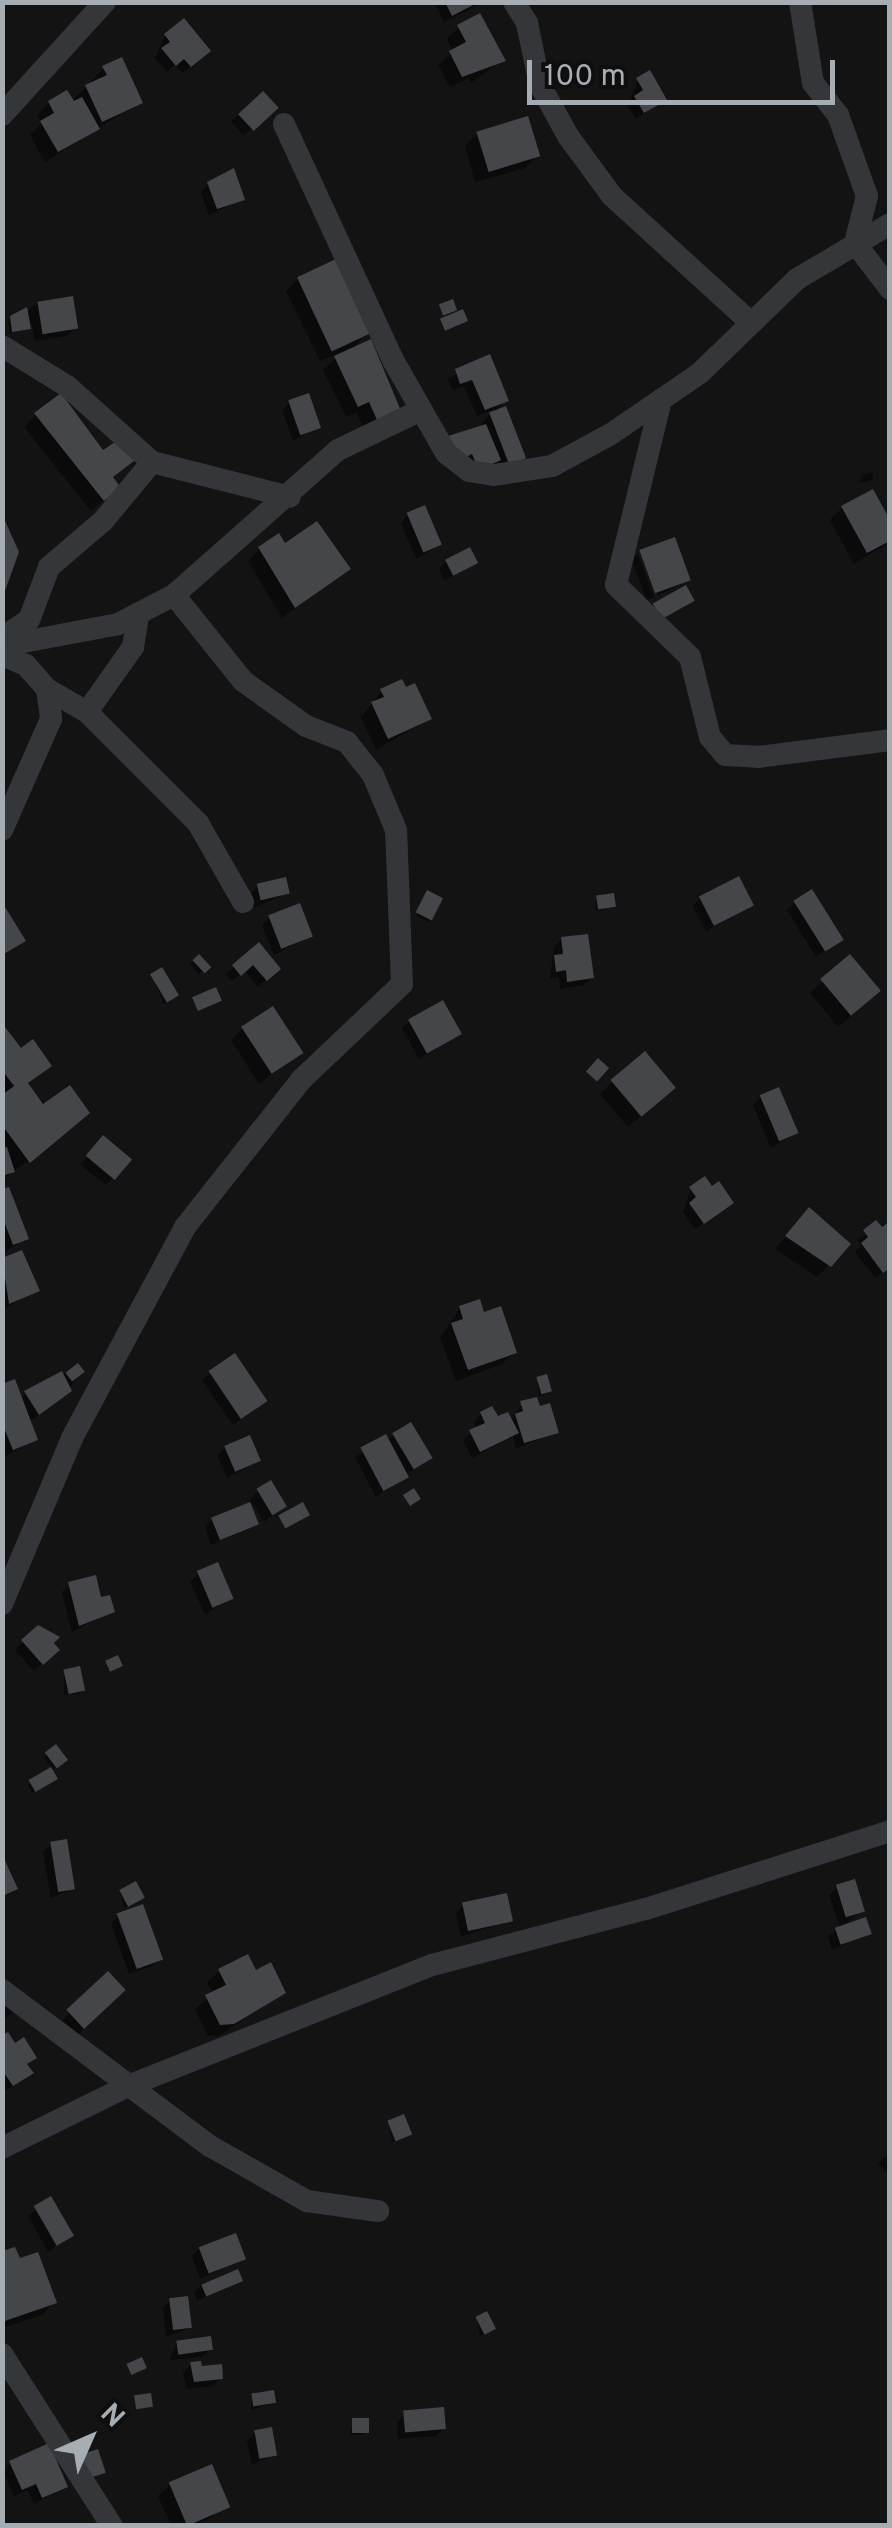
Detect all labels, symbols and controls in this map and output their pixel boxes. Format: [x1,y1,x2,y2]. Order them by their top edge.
scale bar [532,40,840,102]
text: 100 m [544,59,626,96]
north arrow [40,2388,140,2488]
text: N [91,2397,131,2437]

